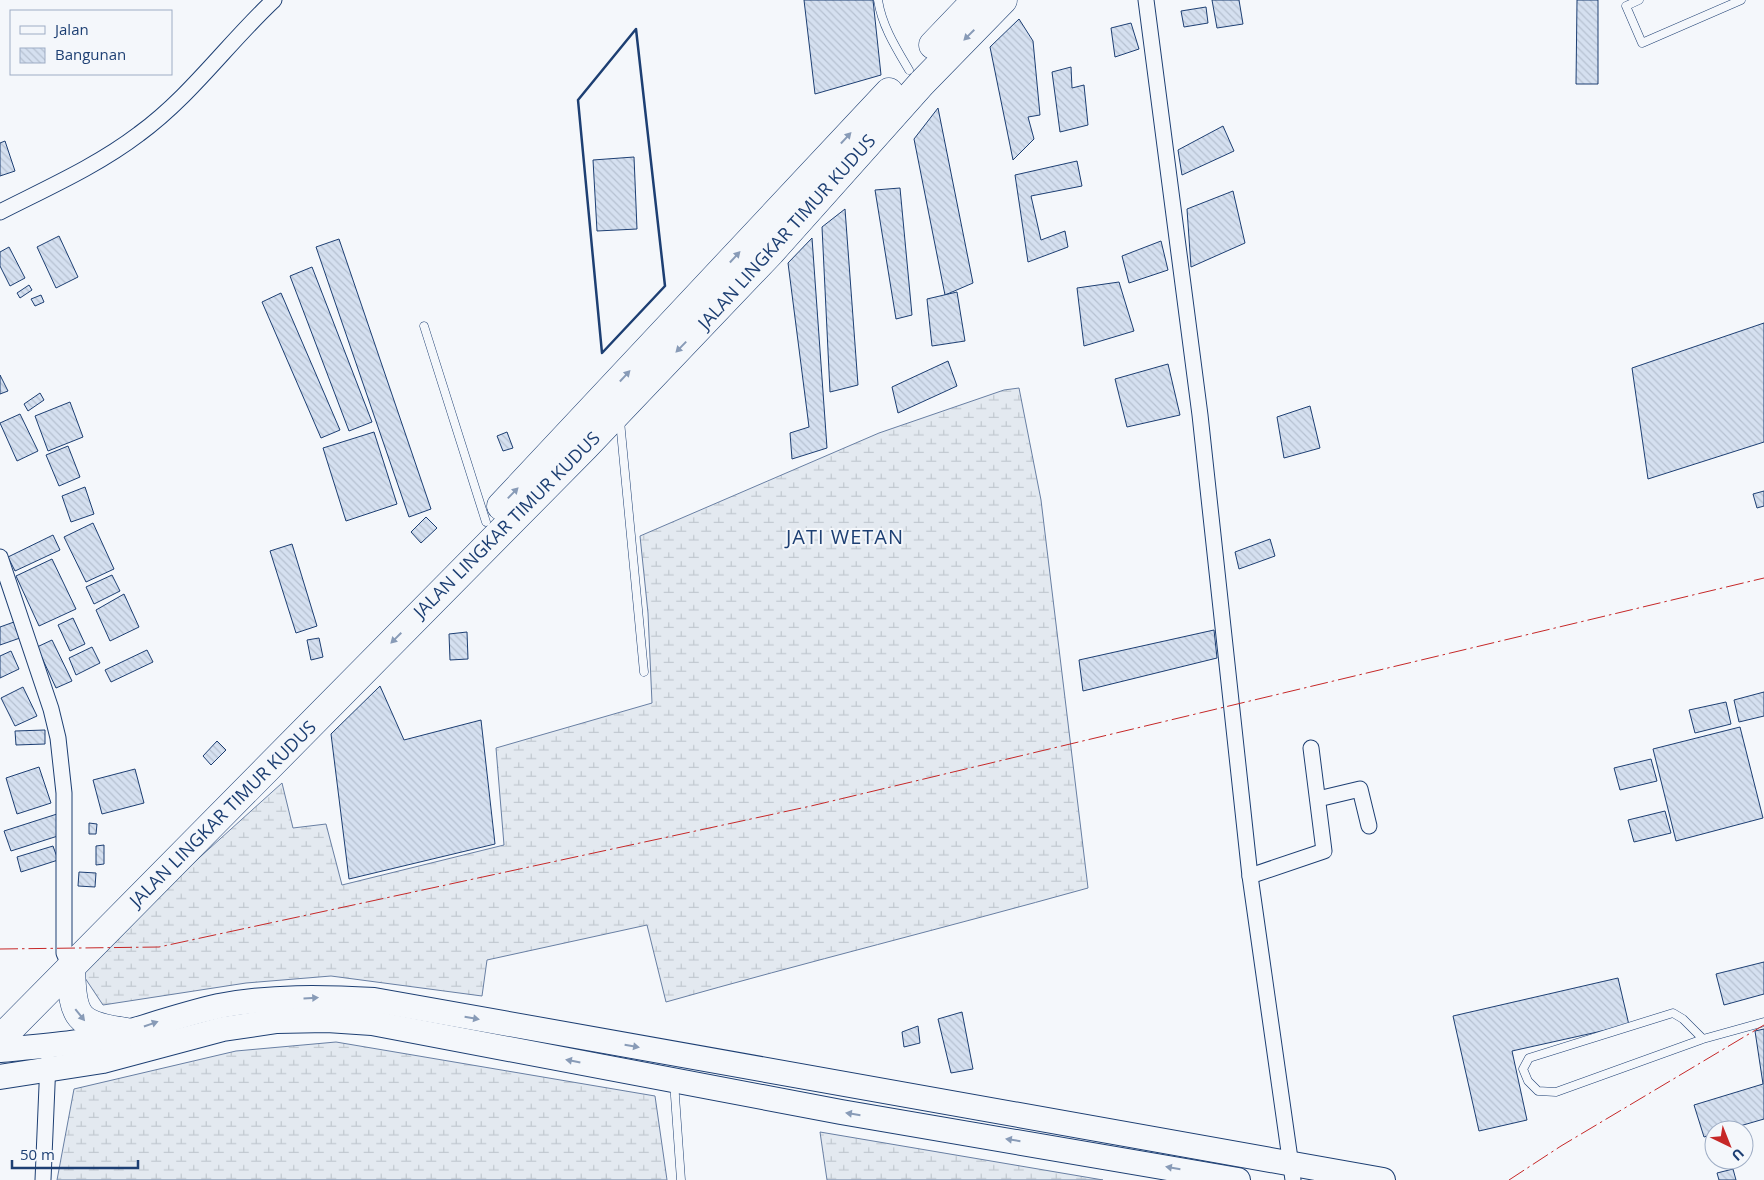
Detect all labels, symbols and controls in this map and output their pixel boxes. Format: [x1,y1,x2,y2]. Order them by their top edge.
legend [10,10,172,75]
text: Jalan [53,19,89,39]
one-way arrow [963,28,975,40]
text: Bangunan [55,44,126,64]
street label: JALAN LINGKAR TIMUR KUDUS [691,129,880,335]
one-way arrow [840,132,852,144]
one-way arrow [729,251,741,263]
one-way arrow [675,340,687,352]
one-way arrow [619,370,631,382]
street label: JALAN LINGKAR TIMUR KUDUS [406,426,605,624]
one-way arrow [507,488,519,500]
district label: JATI WETAN [784,523,904,550]
one-way arrow [390,632,402,644]
street label: JALAN LINGKAR TIMUR KUDUS [122,715,321,913]
one-way arrow [303,993,319,1001]
one-way arrow [75,1008,85,1022]
one-way arrow [464,1014,480,1022]
one-way arrow [144,1020,159,1028]
one-way arrow [624,1043,640,1051]
one-way arrow [564,1057,580,1065]
one-way arrow [844,1109,860,1117]
north arrow [1704,1120,1754,1170]
one-way arrow [1005,1136,1021,1144]
scale bar [12,1138,139,1170]
text: 50 m [20,1144,55,1164]
text: U [1728,1144,1749,1165]
one-way arrow [1165,1164,1181,1172]

